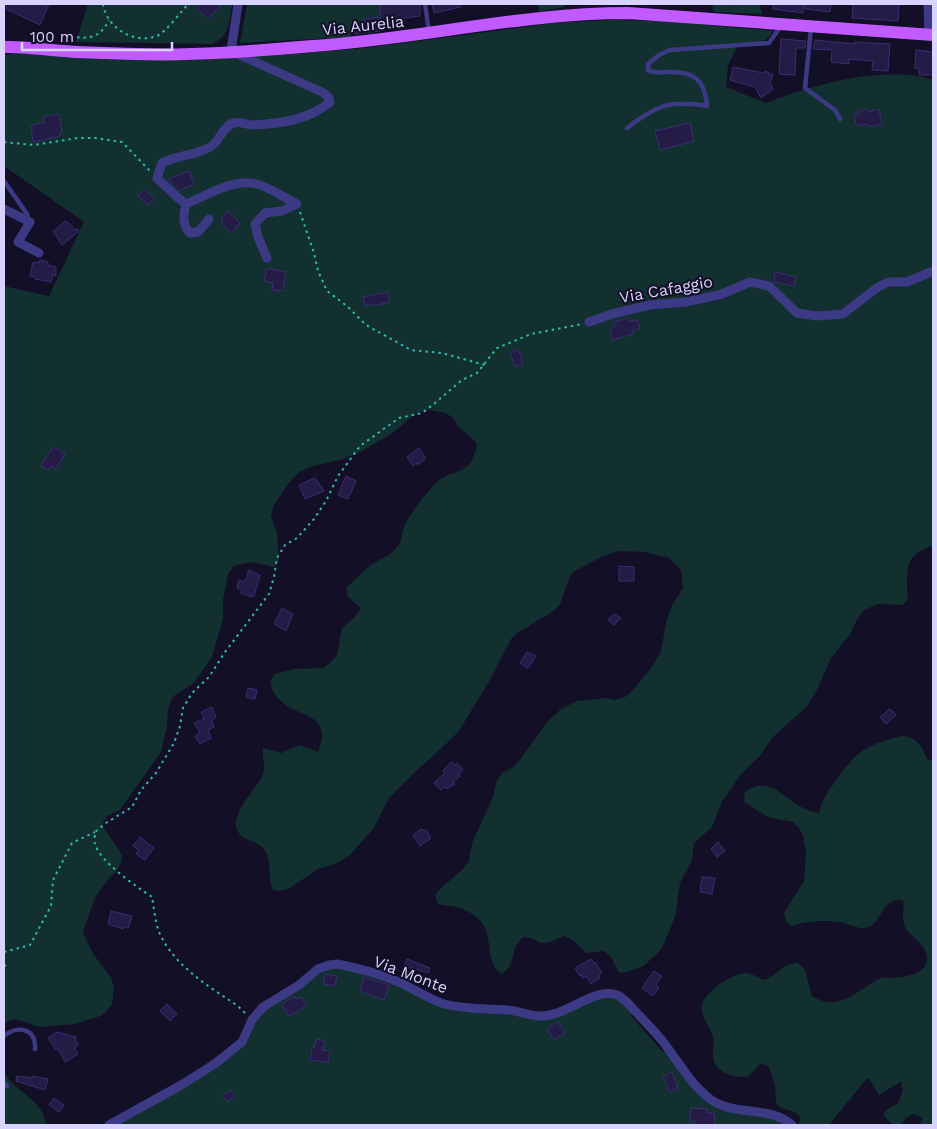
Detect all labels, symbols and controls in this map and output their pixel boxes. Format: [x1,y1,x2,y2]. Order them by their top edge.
street label: Via Aurelia [321,12,405,39]
scale bar [22,20,172,52]
text: 100 m [30,28,74,46]
street label: Via Cafaggio [618,272,714,307]
street label: Via Monte [371,952,450,997]

